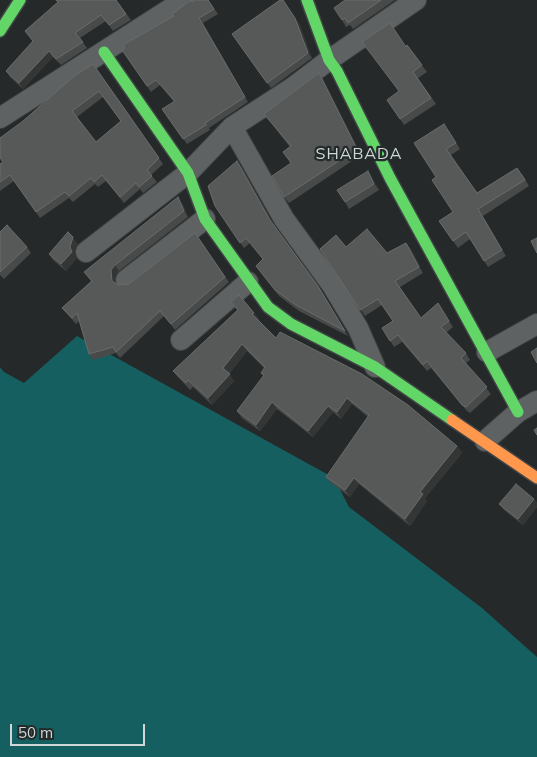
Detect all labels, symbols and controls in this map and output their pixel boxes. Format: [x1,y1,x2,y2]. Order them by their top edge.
district label: SHABADA [315,144,403,164]
scale bar [12,714,148,746]
text: 50 m [18,723,53,742]

